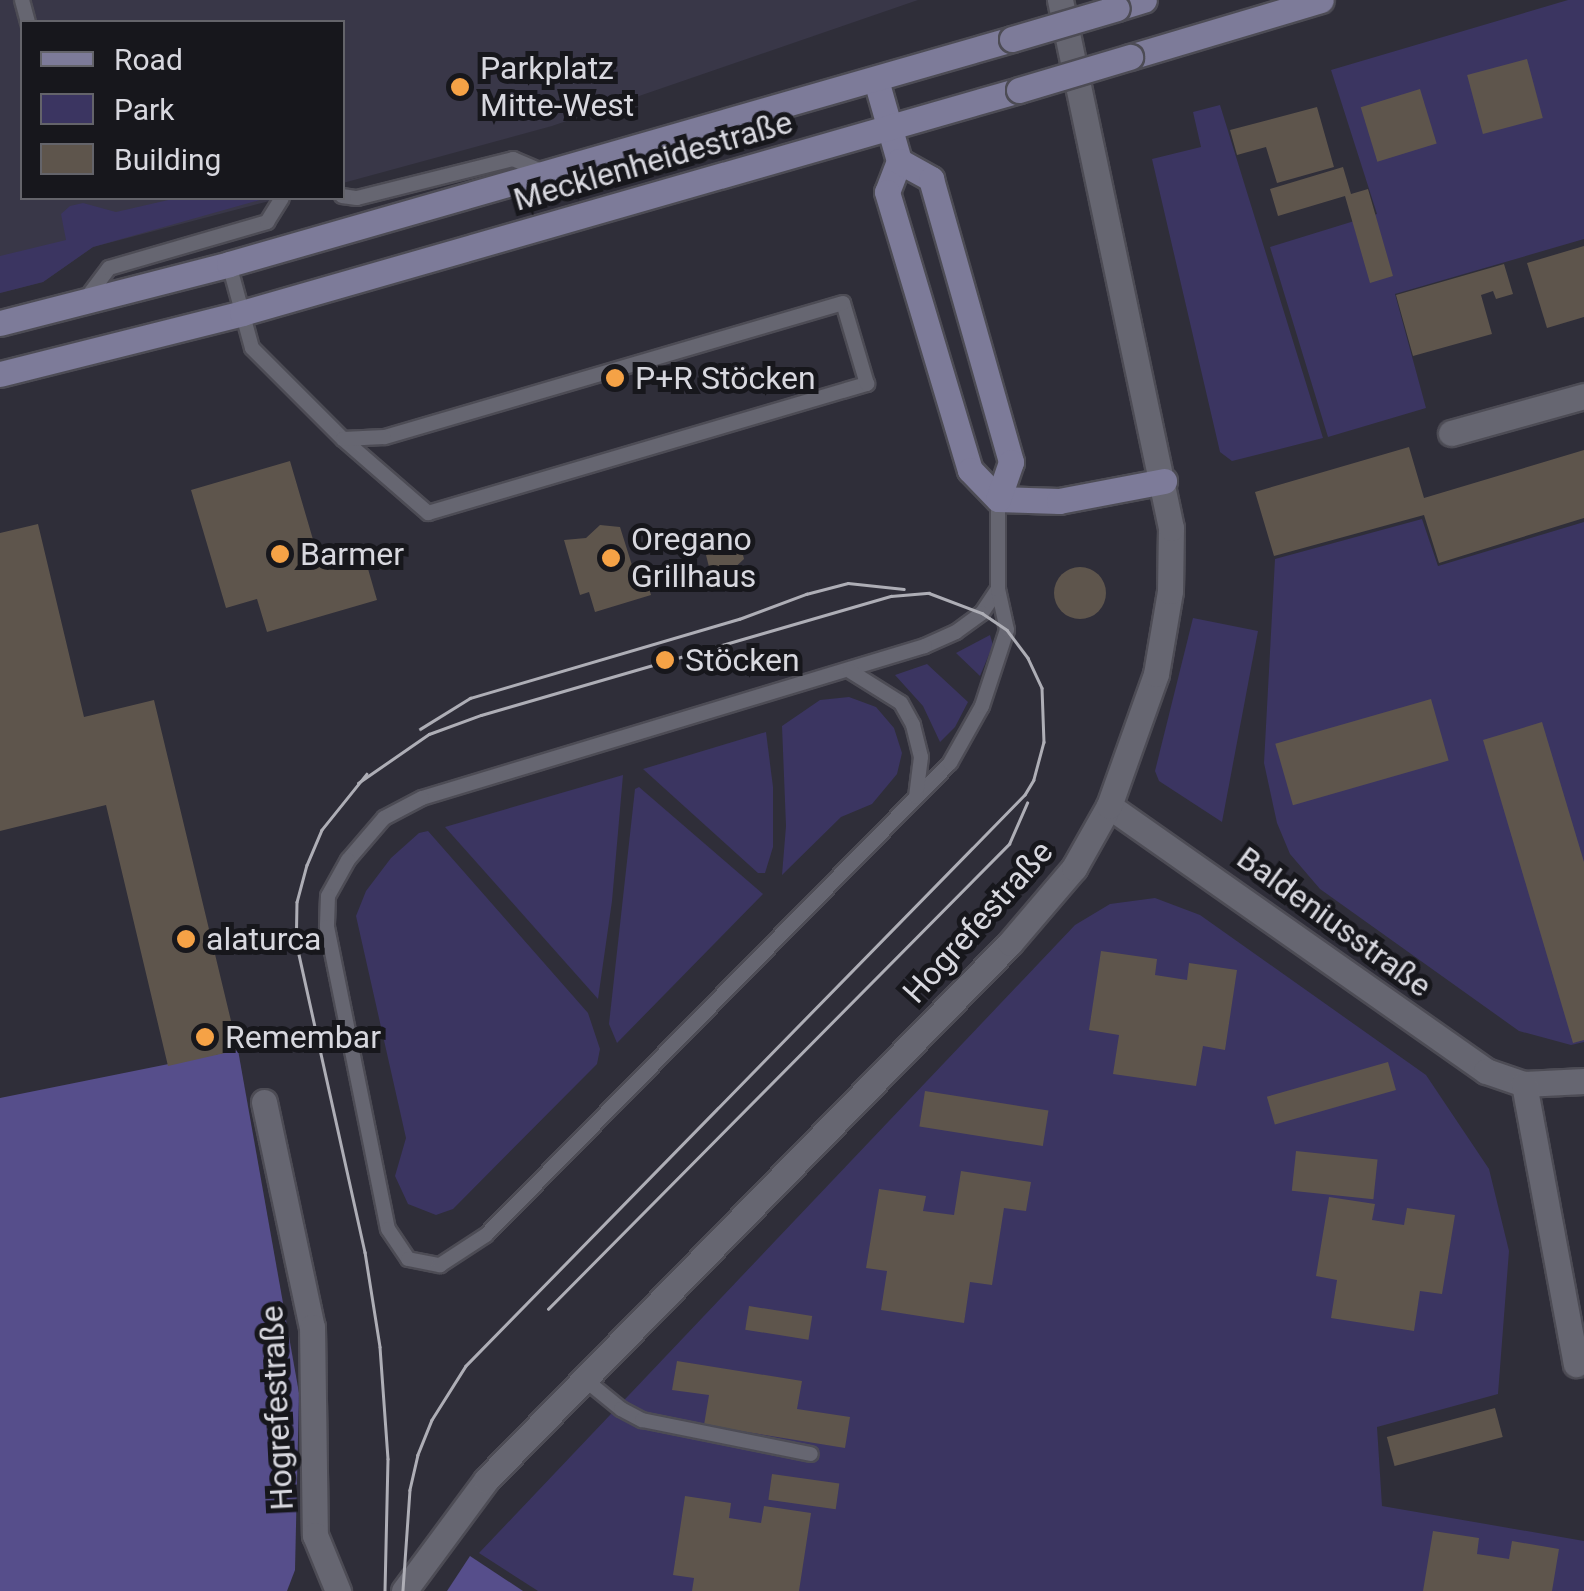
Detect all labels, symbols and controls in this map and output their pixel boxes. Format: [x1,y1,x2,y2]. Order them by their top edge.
legend [20,20,345,200]
text: Road [114,42,183,77]
place label: Parkplatz Mitte-West [480,50,634,125]
marker: Parkplatz Mitte-West [449,76,471,98]
text: Park [114,92,174,127]
street label: Mecklenheidestraße [509,103,797,219]
text: Building [114,142,221,177]
place label: P+R Stöcken [635,359,816,397]
marker: P+R Stöcken [604,367,626,389]
place label: Oregano Grillhaus [631,521,756,596]
place label: Barmer [300,535,404,573]
marker: Barmer [269,543,291,565]
marker: Oregano Grillhaus [600,547,622,569]
place label: Stöcken [685,641,800,679]
marker: Stöcken [654,649,676,671]
street label: Hogrefestraße [895,833,1061,1011]
street label: Baldeniusstraße [1230,839,1438,1005]
place label: alaturca [206,920,321,958]
marker: alaturca [175,928,197,950]
place label: Remembar [225,1018,381,1056]
marker: Remembar [194,1026,216,1048]
street label: Hogrefestraße [252,1305,302,1511]

